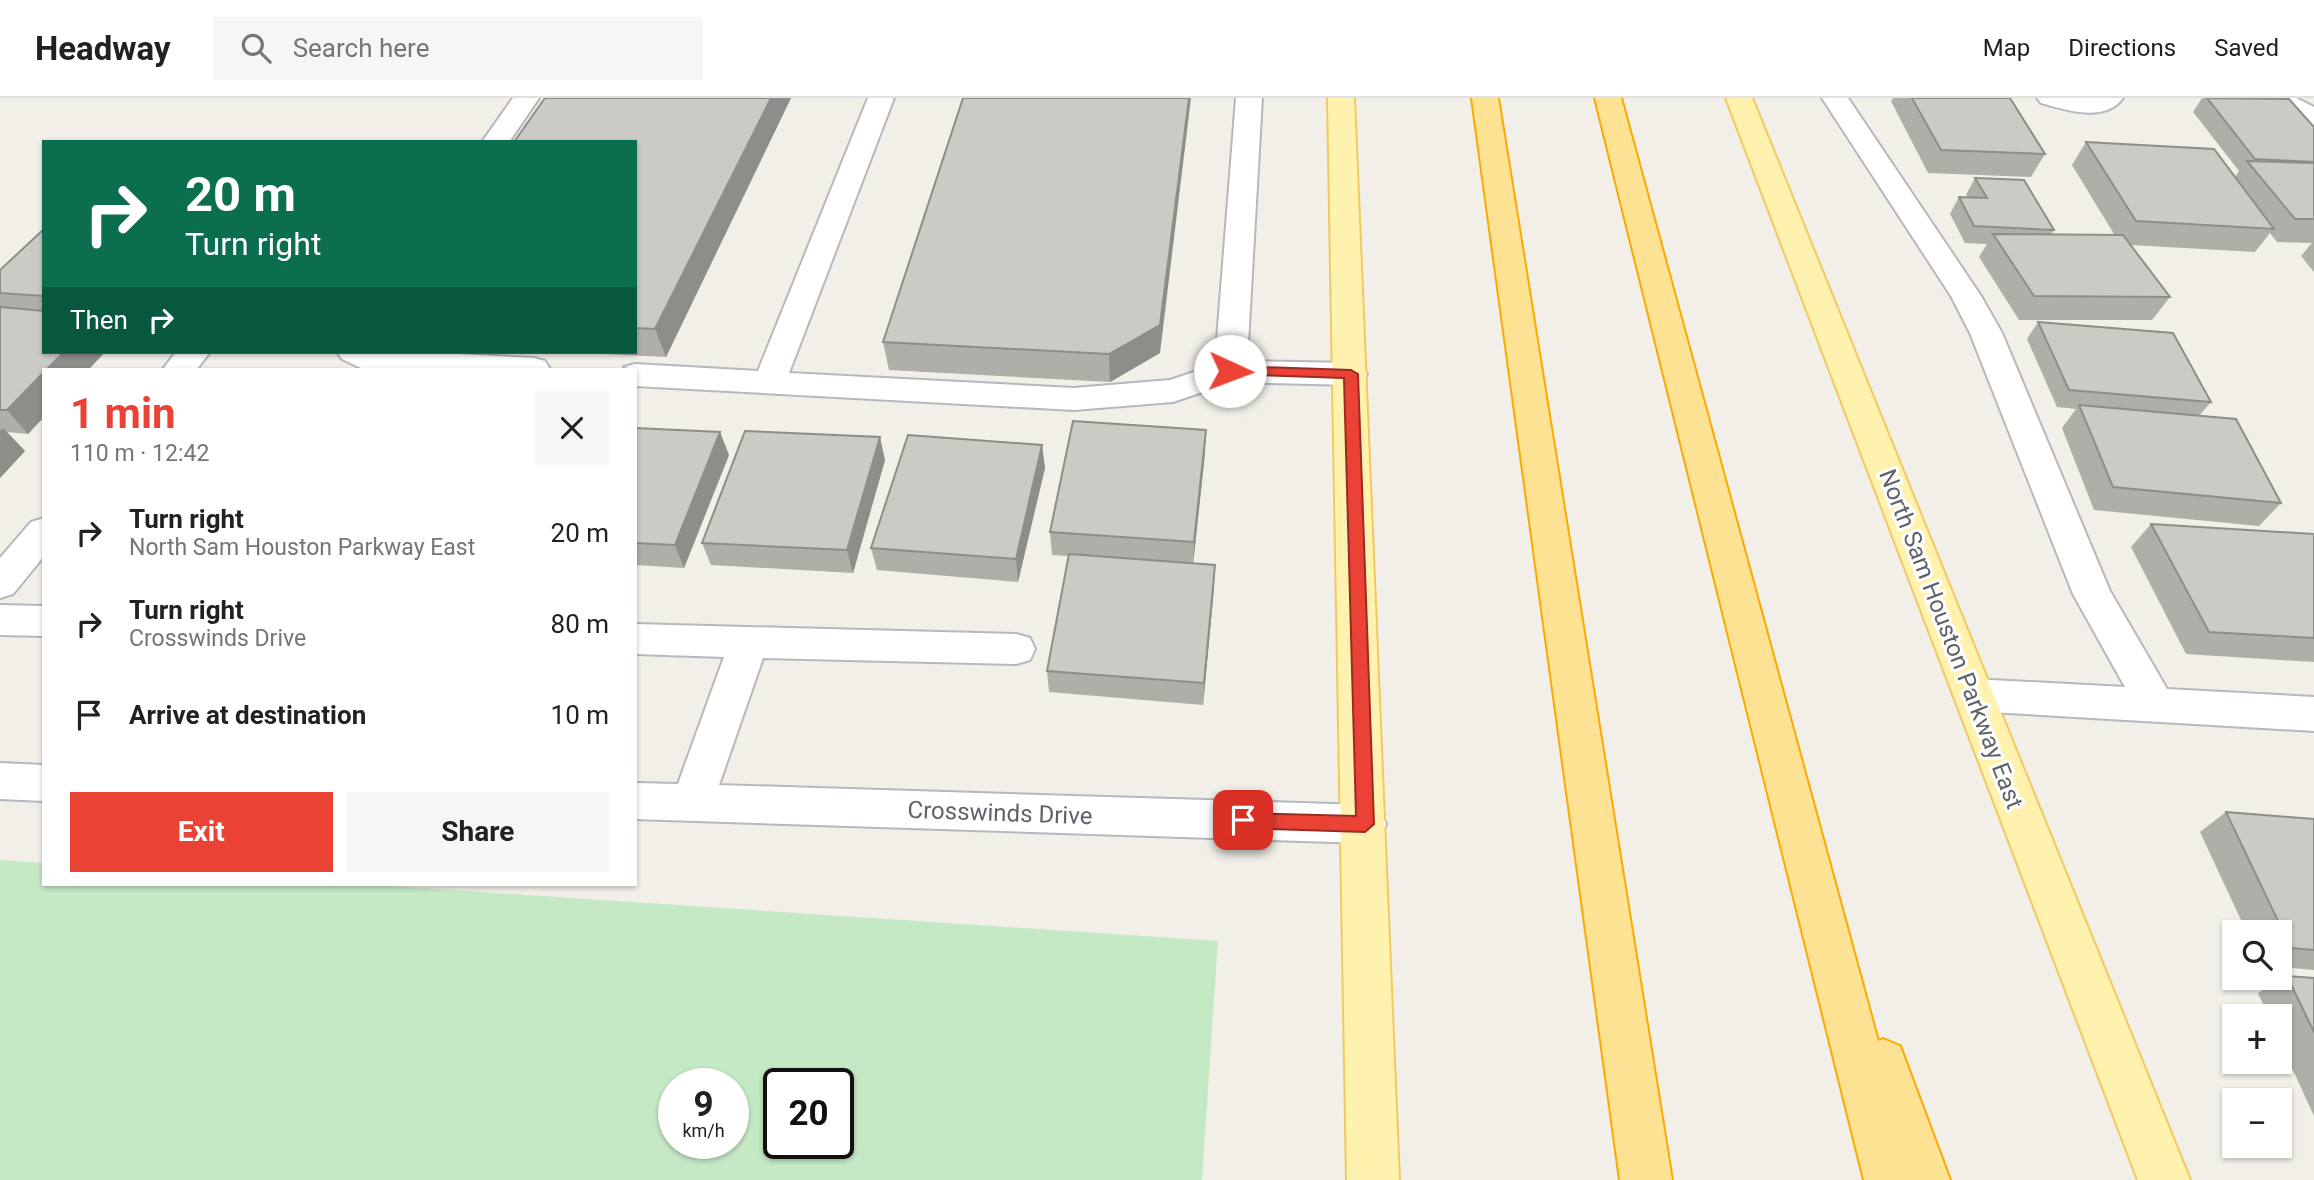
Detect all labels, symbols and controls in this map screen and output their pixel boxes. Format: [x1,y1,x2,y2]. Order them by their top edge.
search box [213,17,703,80]
text: Headway [35,29,171,68]
icon: search [237,29,275,67]
text: Search here [293,33,429,63]
text: Map [1983,34,2030,62]
text: Directions [2068,34,2176,62]
text: Saved [2214,34,2279,62]
text: 20 m [185,166,296,223]
icon: right [70,168,161,259]
text: Turn right [185,225,321,263]
icon: right [142,301,180,339]
text: Then [70,305,128,335]
position arrow [1193,334,1267,408]
text: 1 min [70,389,176,438]
button: close [535,391,609,465]
text: 110 m · 12:42 [70,440,209,467]
street label: North Sam Houston Parkway East [1873,465,2029,813]
text: Turn right [129,504,244,534]
icon: right [70,514,108,552]
text: 20 m [551,518,609,548]
text: North Sam Houston Parkway East [129,534,475,561]
text: Turn right [129,595,244,625]
icon: right [70,605,108,643]
text: 80 m [551,609,609,639]
text: Crosswinds Drive [129,625,306,652]
icon: arrive [70,696,108,734]
text: Arrive at destination [129,700,366,730]
text: 10 m [551,700,609,730]
pin [1213,790,1273,850]
button: Exit [70,792,333,872]
button: Share [347,792,609,872]
street label: Crosswinds Drive [907,796,1093,830]
icon: arrive [1224,801,1262,839]
map controls [2222,920,2292,1158]
button: search [2222,920,2292,990]
button: + [2222,1004,2292,1074]
speed limit sign: 20 [763,1068,854,1159]
text: 9 [693,1084,714,1125]
button: − [2222,1088,2292,1158]
text: km/h [682,1120,725,1141]

